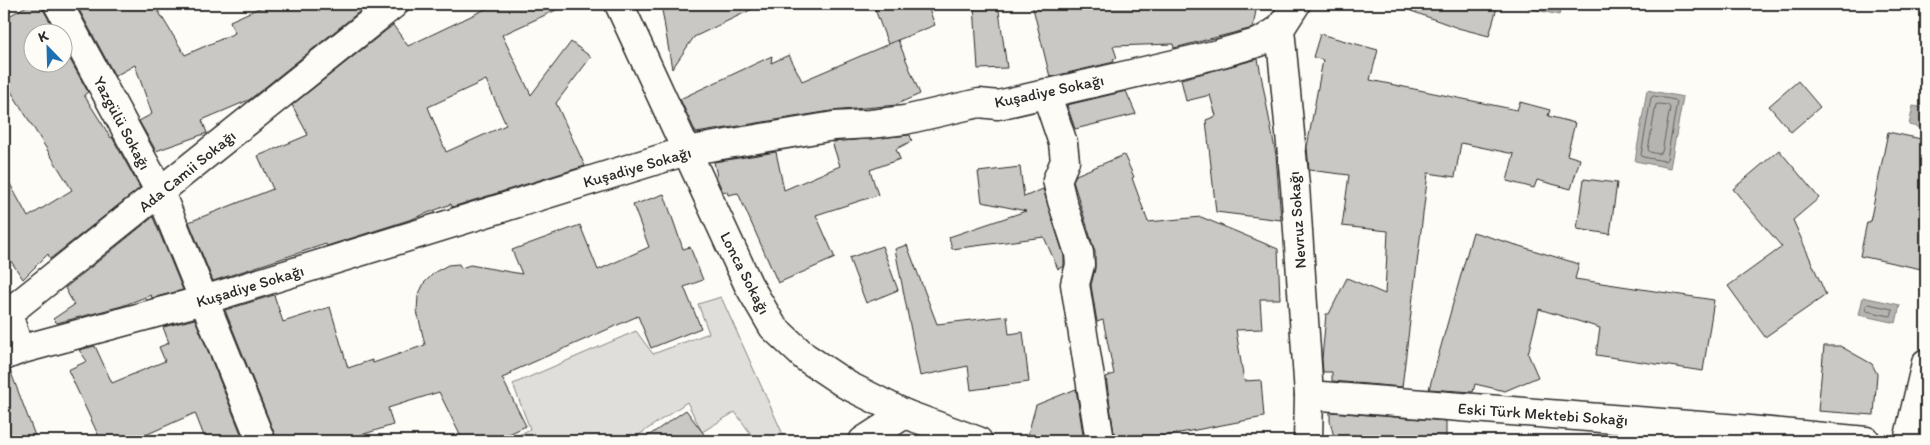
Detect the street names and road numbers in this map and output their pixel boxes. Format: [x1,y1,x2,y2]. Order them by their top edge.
street label: Kuşadiye Sokağı [993,70,1105,112]
street label: Yazgülü Sokağı [89,73,155,173]
street label: Ada Camii Sokağı [134,126,240,216]
street label: Kuşadiye Sokağı [581,143,693,191]
street label: Nevruz Sokağı [1284,171,1310,269]
street label: Lonca Sokağı [716,229,774,317]
street label: Kuşadiye Sokağı [194,261,306,311]
street label: Eski Türk Mektebi Sokağı [1457,399,1629,429]

